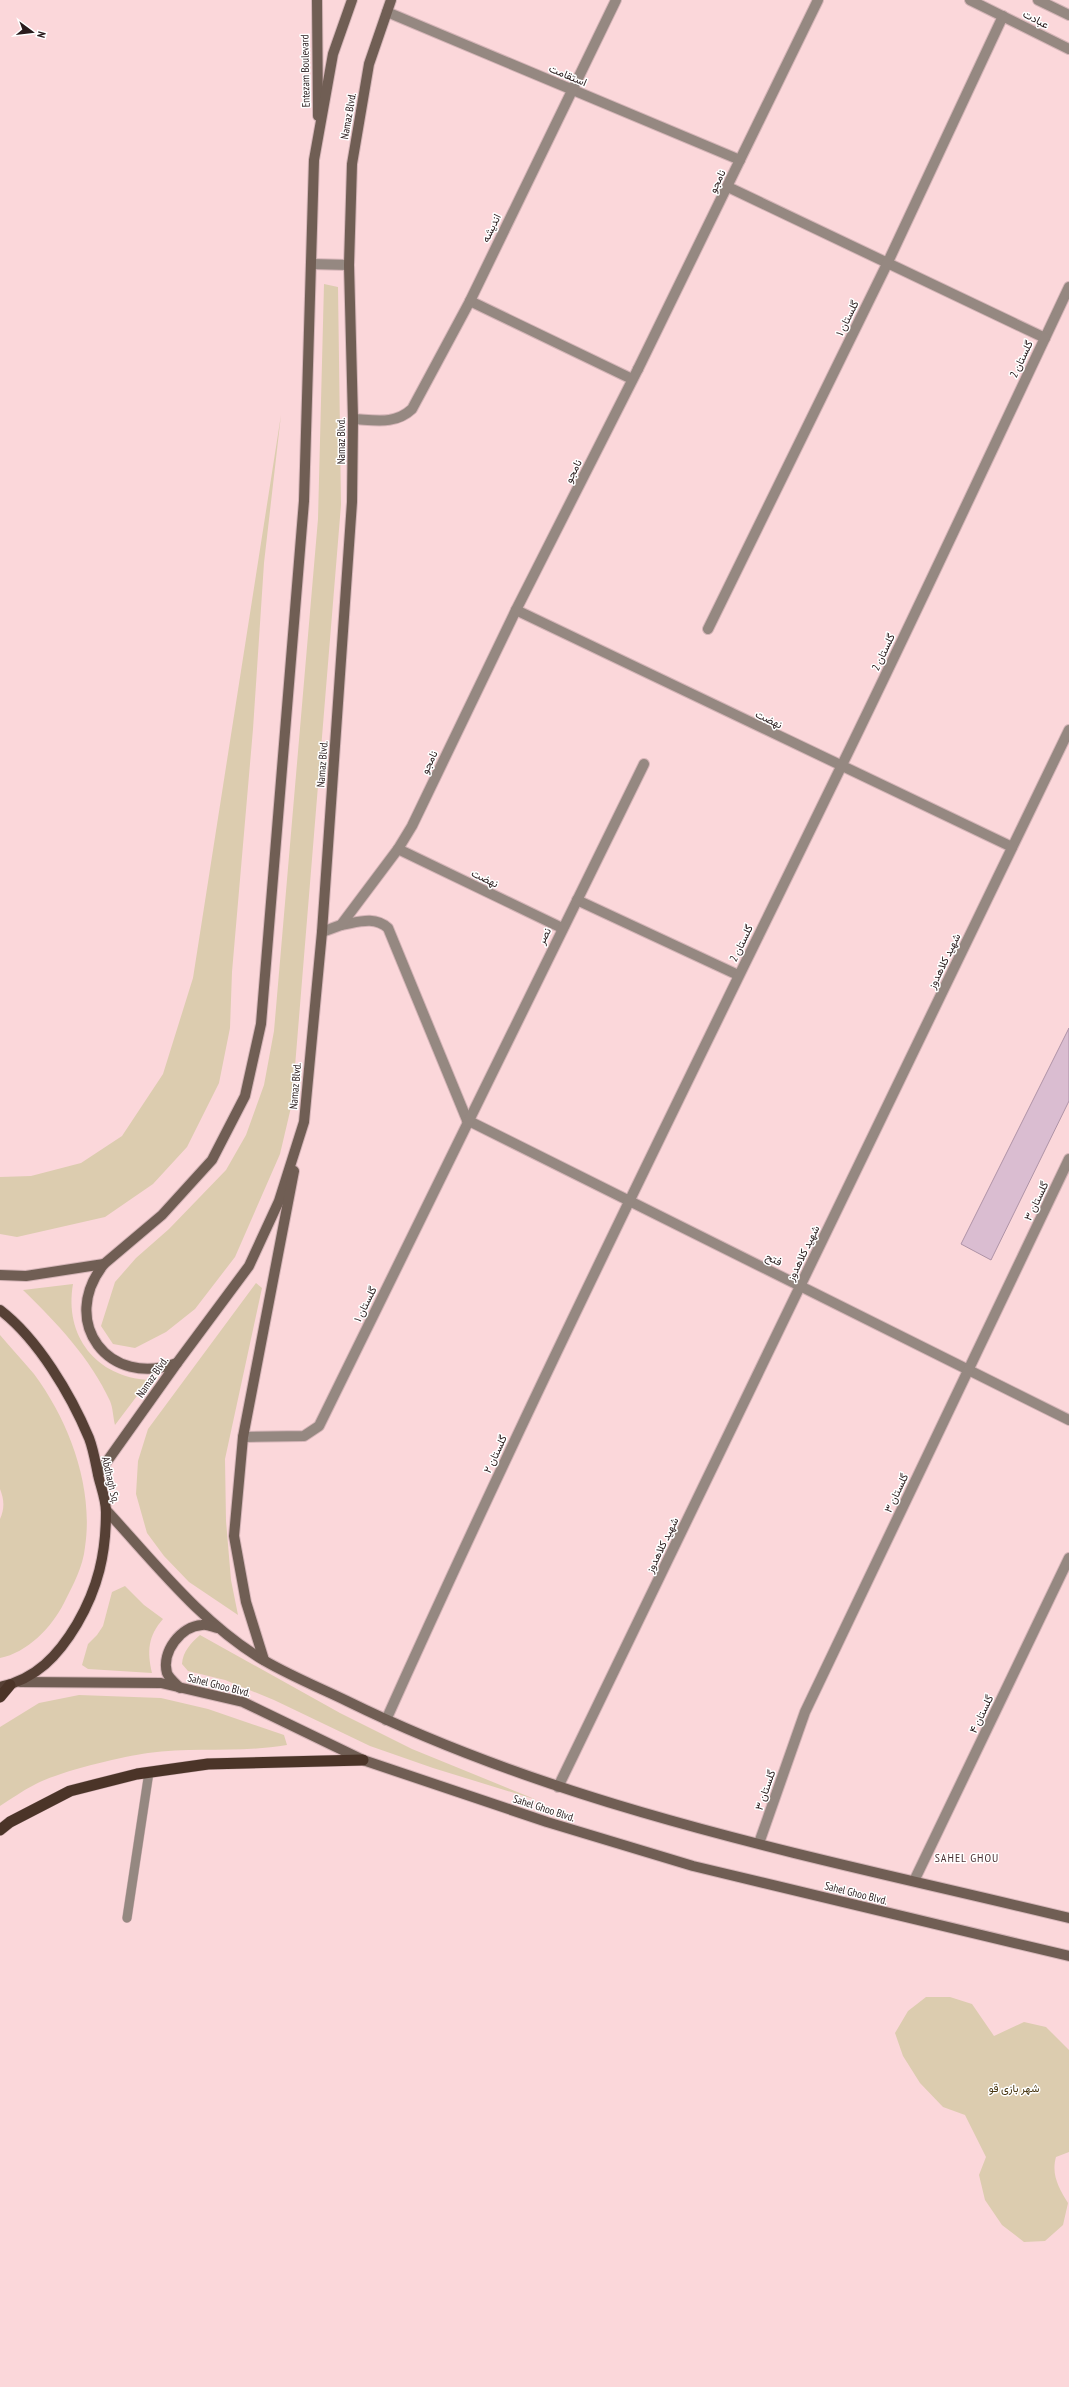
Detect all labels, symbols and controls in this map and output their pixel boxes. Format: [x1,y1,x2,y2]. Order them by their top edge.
street label: عبادت [1021,7,1052,32]
north arrow [12,12,52,52]
text: N [34,30,49,39]
street label: Entezam Boulevard [297,34,313,108]
street label: استقامت [547,61,589,89]
street label: Namaz Blvd. [337,92,359,140]
street label: نامجو [705,167,729,195]
street label: اندیشه [478,211,504,245]
street label: گلستان ۱ [832,298,862,338]
street label: گلستان 2 [1006,338,1036,380]
street label: Namaz Blvd. [334,418,348,464]
street label: نامجو [561,457,585,485]
street label: گلستان 2 [868,631,898,673]
street label: نهضت [753,707,785,731]
street label: Namaz Blvd. [313,740,331,788]
street label: نامجو [417,748,441,776]
street label: نهضت [469,866,501,890]
street label: گلستان 2 [726,922,756,964]
street label: نصر [534,925,554,948]
street label: شهید کلاهدوز [924,931,964,992]
street label: Namaz Blvd. [286,1062,304,1110]
street label: گلستان ۳ [1021,1179,1051,1223]
street label: شهید کلاهدوز [783,1223,823,1284]
street label: فتح [763,1249,785,1270]
street label: گلستان ۱ [350,1284,380,1324]
street label: Namaz Blvd. [133,1354,171,1400]
street label: گلستان ۲ [480,1433,510,1475]
street label: Abdhagh Sq. [99,1455,123,1505]
street label: گلستان ۳ [881,1471,911,1515]
street label: شهید کلاهدوز [642,1515,682,1576]
street label: Sahel Ghoo Blvd. [186,1670,252,1700]
street label: گلستان ۴ [966,1692,996,1735]
street label: گلستان ۳ [752,1768,778,1812]
street label: Sahel Ghoo Blvd. [511,1791,577,1825]
district label: SAHEL GHOU [935,1850,999,1865]
street label: Sahel Ghoo Blvd. [823,1878,889,1908]
park label: شهر بازی قو [989,2081,1040,2095]

